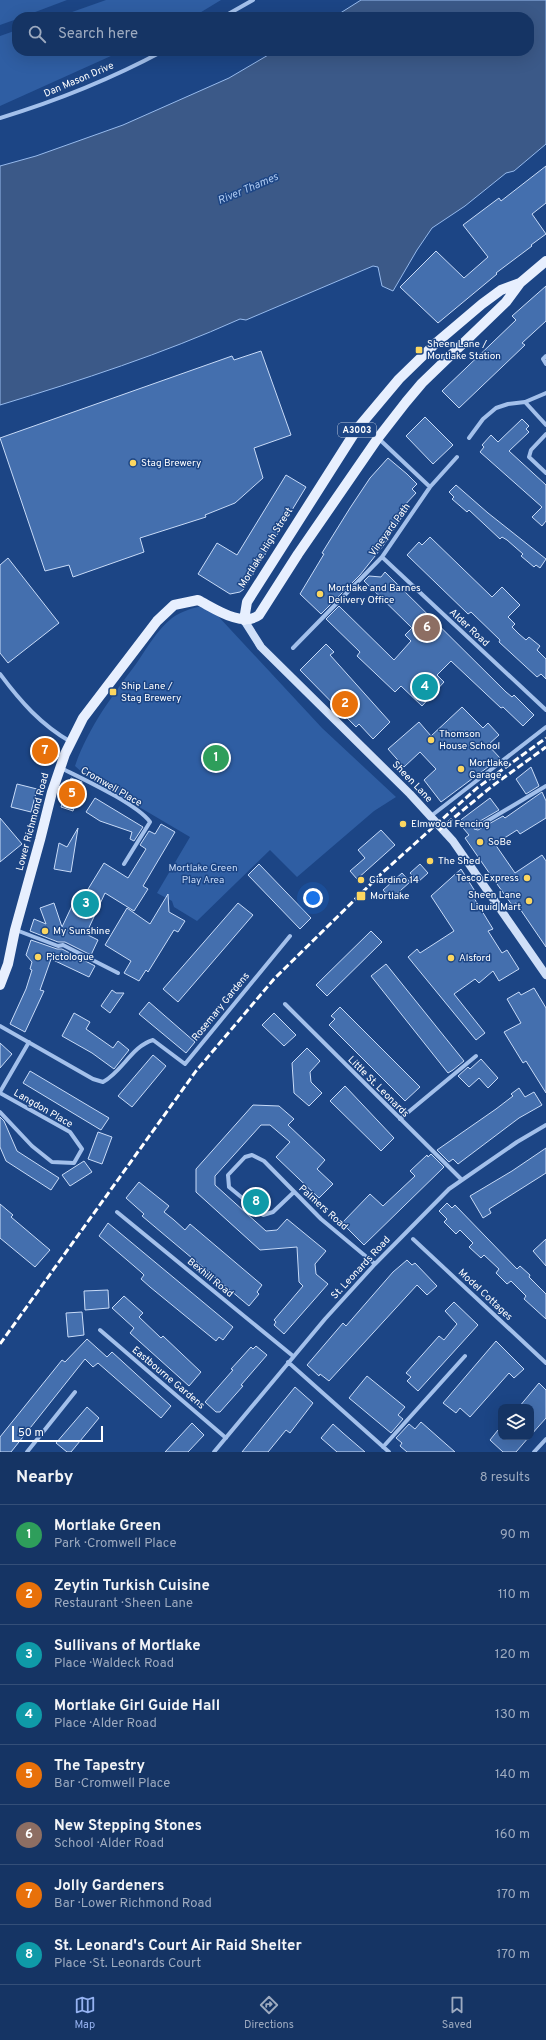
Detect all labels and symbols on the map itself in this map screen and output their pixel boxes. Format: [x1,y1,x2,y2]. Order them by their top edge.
street label: Dan Mason Drive [42,59,116,101]
water label: River Thames [216,170,281,208]
place label: Sheen Lane / Mortlake Station [427,338,501,363]
marker: Sheen Lane / Mortlake Station [414,345,424,355]
road number: A3003 [338,423,376,437]
place label: Stag Brewery [141,457,201,470]
marker: Stag Brewery [128,458,138,468]
street label: Vineyard Path [366,501,414,559]
street label: Mortlake High Street [236,505,296,591]
place label: Mortlake and Barnes Delivery Office [328,582,421,607]
marker: Mortlake and Barnes Delivery Office [315,589,325,599]
street label: Alder Road [446,606,492,650]
pin: 6 [414,613,440,643]
pin: 4 [412,672,438,702]
place label: Ship Lane / Stag Brewery [121,680,181,705]
marker: Ship Lane / Stag Brewery [108,687,118,697]
pin: 2 [332,689,358,719]
place label: Thomson House School [439,728,500,753]
marker: Thomson House School [426,735,436,745]
pin: 7 [32,736,58,766]
pin: 1 [203,743,229,773]
place label: Mortlake Garage [469,757,508,782]
street label: Sheen Lane [389,758,435,806]
street label: Cromwell Place [78,764,144,810]
marker: Mortlake Garage [456,764,466,774]
street label: Lower Richmond Road [14,772,52,872]
pin: 5 [59,779,85,809]
place label: Elmwood Fencing [411,818,490,831]
marker: Elmwood Fencing [398,819,408,829]
place label: SoBe [488,836,511,849]
marker: SoBe [475,837,485,847]
place label: The Shed [438,855,480,868]
marker: The Shed [425,856,435,866]
park label: Mortlake Green Play Area [168,862,238,887]
place label: Tesco Express [456,872,519,885]
marker: Tesco Express [522,873,532,883]
place label: Giardino 14 [369,874,419,887]
marker: Giardino 14 [356,875,366,885]
your location [303,888,323,908]
pin: 3 [73,889,99,919]
place label: Sheen Lane Liquid Mart [468,889,521,914]
marker: Mortlake [355,890,367,902]
place label: Mortlake [370,890,409,903]
marker: Sheen Lane Liquid Mart [524,896,534,906]
place label: My Sunshine [53,925,110,938]
marker: My Sunshine [40,926,50,936]
place label: Pictologue [46,951,94,964]
marker: Pictologue [33,952,43,962]
place label: Alsford [459,952,491,965]
marker: Alsford [446,953,456,963]
street label: Rosemary Gardens [189,970,253,1044]
street label: Little St. Leonards [345,1054,412,1121]
street label: Langdon Place [11,1087,75,1131]
street label: Palmers Road [296,1182,350,1234]
pin: 8 [243,1187,269,1217]
street label: St. Leonards Road [329,1234,393,1302]
street label: Bexhill Road [184,1255,236,1301]
street label: Model Cottages [455,1266,515,1324]
street label: Eastbourne Gardens [129,1344,207,1412]
scale bar [12,1424,103,1443]

